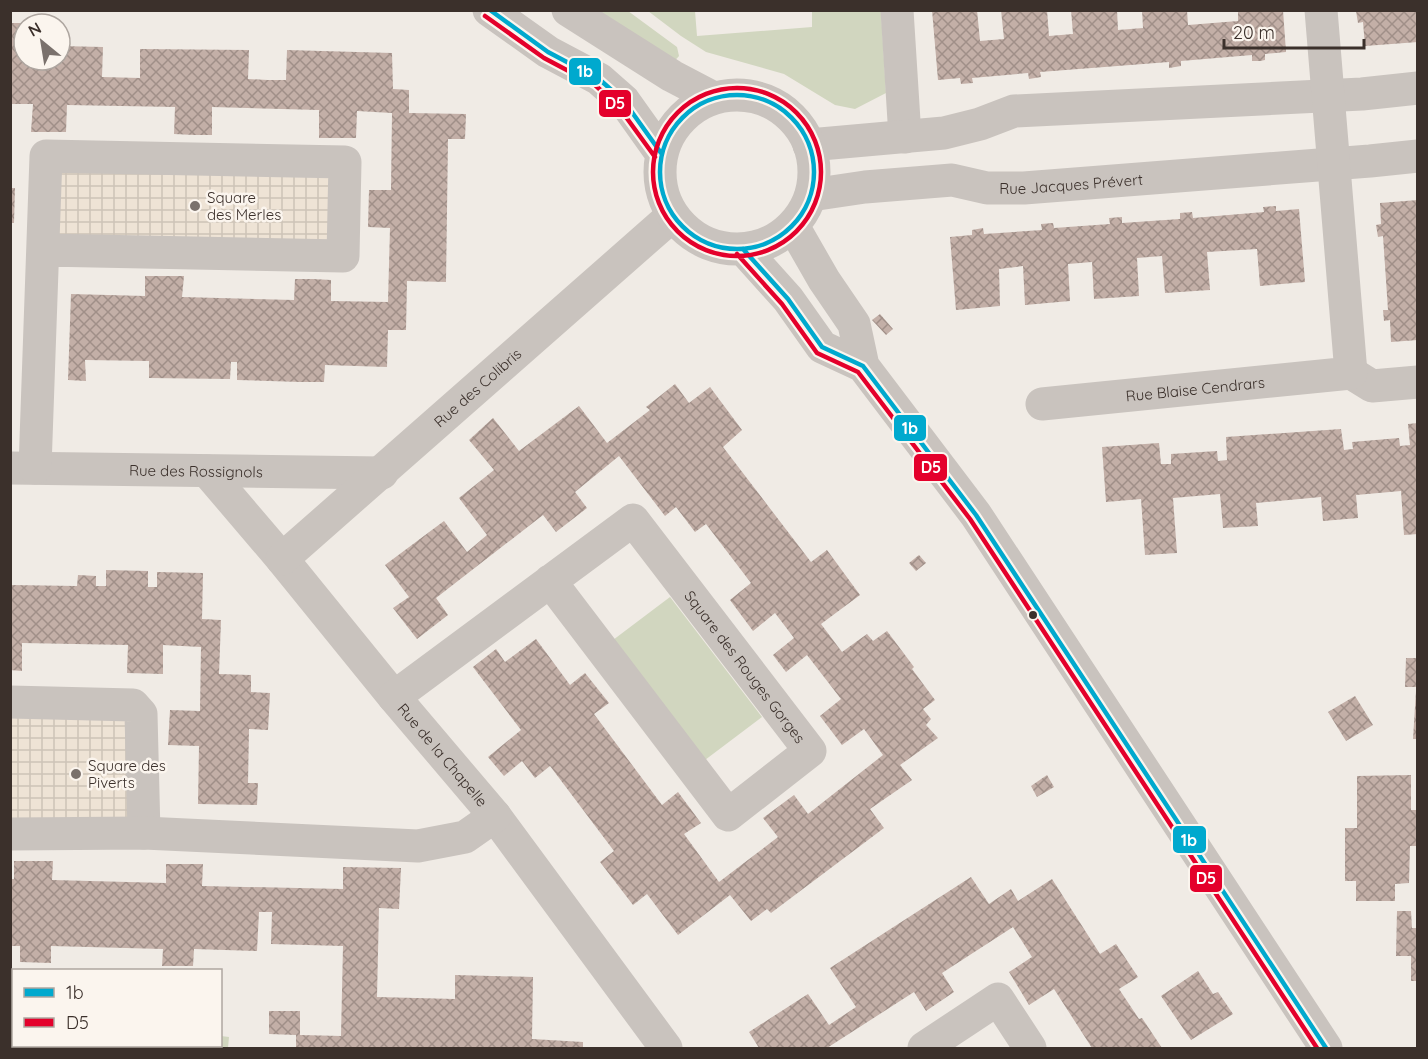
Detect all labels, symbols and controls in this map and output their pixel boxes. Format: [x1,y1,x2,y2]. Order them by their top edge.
north arrow [12,12,72,72]
scale bar [1224,12,1364,50]
text: N [24,17,45,41]
text: 20 m [1233,21,1275,44]
line badge: 1b [568,57,602,86]
text: 1b [577,61,593,81]
line badge: D5 [598,89,632,118]
text: D5 [605,93,625,113]
street label: Rue Jacques Prévert [999,169,1144,198]
place label: Square des Merles [207,188,281,224]
marker: Square des Merles [188,199,202,213]
street label: Rue des Colibris [429,344,525,431]
street label: Rue Blaise Cendrars [1125,372,1266,405]
line badge: 1b [893,414,927,442]
text: 1b [902,418,918,438]
line badge: D5 [913,453,948,482]
text: D5 [921,457,941,477]
street label: Rue des Rossignols [129,460,263,481]
street label: Square des Rouges Gorges [681,586,810,747]
unlabelled marker [1027,609,1039,621]
street label: Rue de la Chapelle [394,699,492,810]
place label: Square des Piverts [88,756,166,792]
marker: Square des Piverts [69,767,83,781]
line badge: 1b [1172,825,1207,854]
text: 1b [1181,830,1197,850]
line badge: D5 [1189,864,1223,893]
text: D5 [1196,868,1216,888]
legend [12,969,222,1047]
text: 1b [66,981,84,1004]
text: D5 [66,1011,89,1034]

